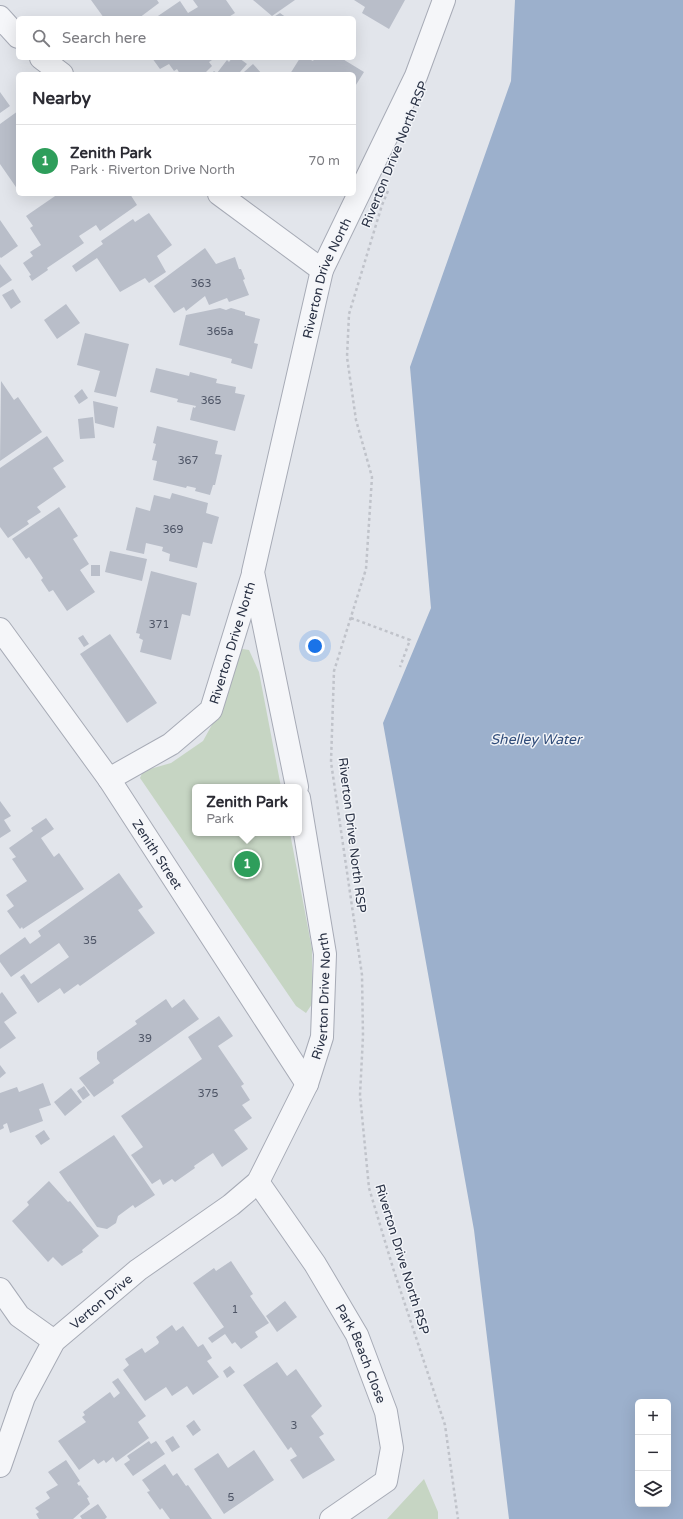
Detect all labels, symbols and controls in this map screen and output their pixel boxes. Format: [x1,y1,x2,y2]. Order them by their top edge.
search box [16,16,356,60]
icon: search [30,27,52,49]
text: Search here [62,29,146,47]
street label: Riverton Drive North RSP [358,79,432,230]
text: Nearby [32,88,91,109]
text: Zenith Park [70,144,152,162]
text: 1 [41,153,49,169]
text: 70 m [308,153,340,169]
text: Park · Riverton Drive North [70,162,235,178]
street label: Riverton Drive North [300,215,355,340]
house number: 363 [191,277,211,290]
house number: 365a [207,325,233,338]
house number: 365 [201,394,221,407]
house number: 367 [178,454,198,467]
house number: 369 [163,523,183,536]
street label: Riverton Drive North [206,580,259,706]
house number: 371 [149,618,169,631]
your location [305,636,325,656]
water label: Shelley Water [491,731,583,748]
street label: Riverton Drive North RSP [335,756,370,914]
popup [192,784,302,836]
text: Zenith Park [206,793,288,811]
text: Park [206,811,234,827]
street label: Zenith Street [128,817,186,893]
pin: 1 [234,849,260,879]
street label: Riverton Drive North [308,932,334,1062]
house number: 35 [83,934,97,947]
house number: 39 [138,1032,152,1045]
house number: 375 [198,1087,218,1100]
street label: Riverton Drive North RSP [372,1182,433,1337]
street label: Verton Drive [67,1271,136,1333]
street label: Park Beach Close [332,1301,389,1406]
house number: 1 [232,1303,238,1316]
map controls [635,1399,671,1507]
button: + [635,1399,671,1435]
house number: 3 [291,1419,298,1432]
button: − [635,1435,671,1471]
button: layers [635,1471,671,1507]
house number: 5 [228,1491,235,1504]

